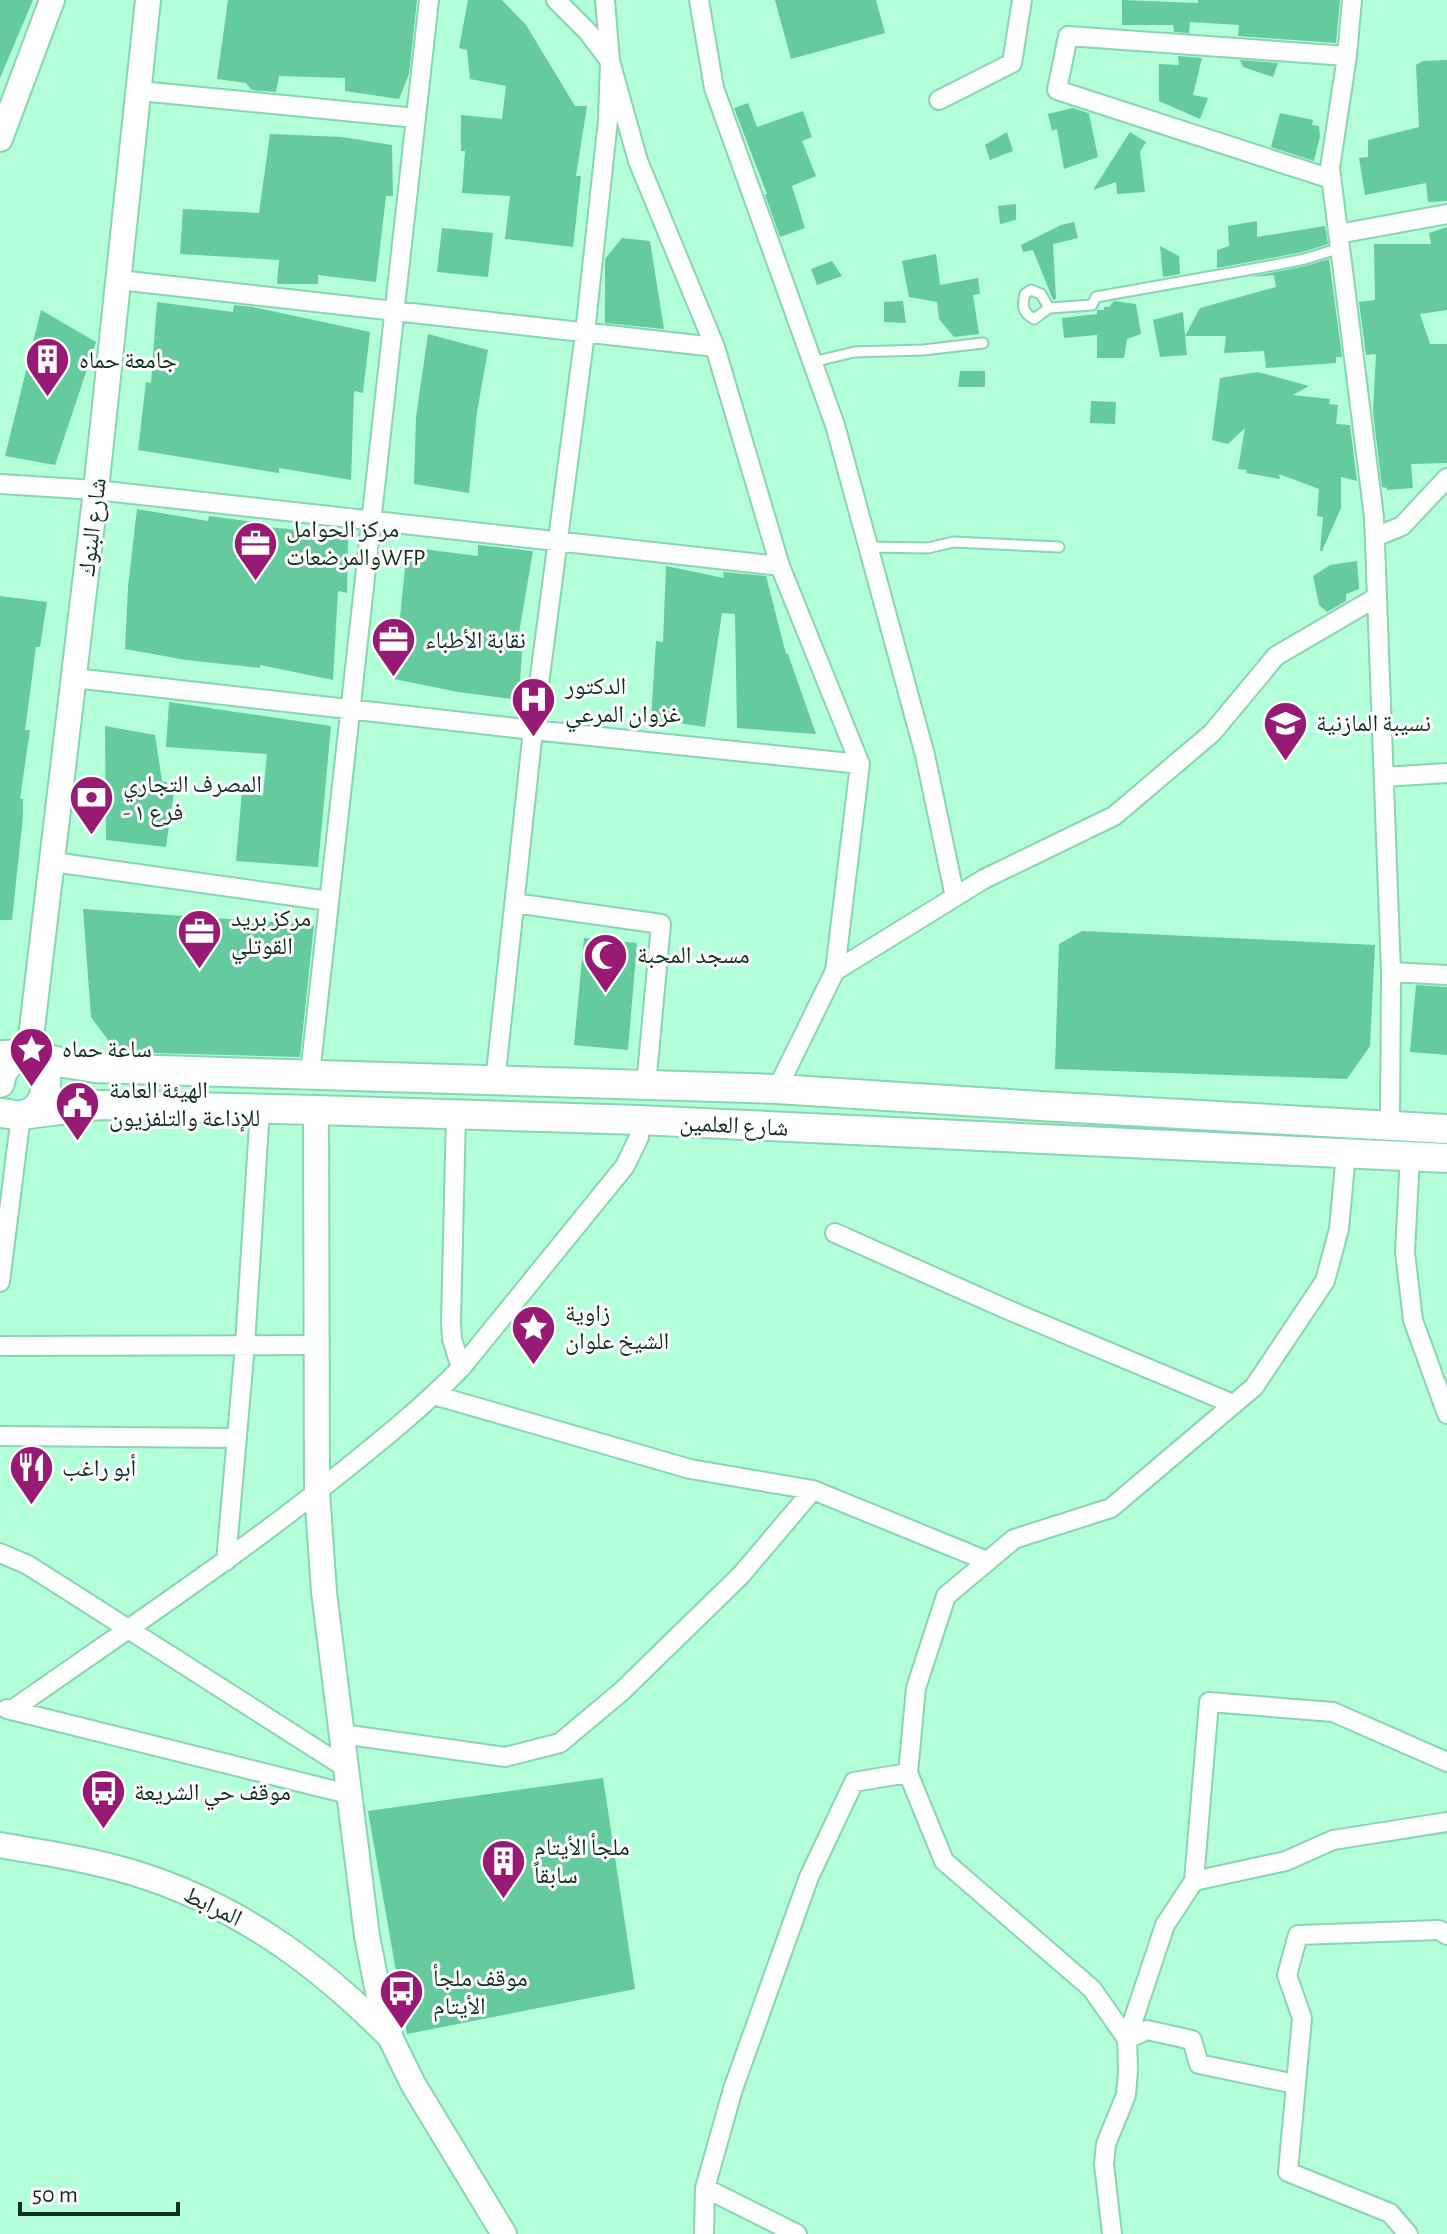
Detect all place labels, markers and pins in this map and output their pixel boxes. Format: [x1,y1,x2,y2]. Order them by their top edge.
building icon: جامعة حماه [24,336,72,399]
place label: جامعة حماه [79,349,177,373]
place label: مركز الحوامل والمرضعاتWFP [286,518,425,570]
office icon: مركز الحوامل والمرضعاتWFP [231,519,279,582]
office icon: نقابة الأطباء [370,616,418,679]
place label: نقابة الأطباء [425,629,526,654]
place label: الدكتور غزوان المرعي [564,675,681,733]
hospital icon: الدكتور غزوان المرعي [510,676,558,739]
school or university icon: نسيبة المازنية [1261,699,1309,762]
place label: نسيبة المازنية [1316,712,1431,737]
place label: المصرف التجاري - فرع ١ [123,773,262,827]
bank icon: المصرف التجاري - فرع ١ [68,774,116,837]
place label: مركز بريد القوتلي [231,907,311,965]
office icon: مركز بريد القوتلي [176,908,224,971]
mosque icon: مسجد المحبة [582,931,630,994]
place label: مسجد المحبة [637,944,750,969]
place icon: ساعة حماه [7,1025,55,1088]
place label: ساعة حماه [62,1038,152,1062]
place label: الهيئة العامة للإذاعة والتلفزيون [109,1079,260,1132]
public building icon: الهيئة العامة للإذاعة والتلفزيون [54,1080,102,1143]
place label: زاوية الشيخ علوان [565,1302,669,1356]
place icon: زاوية الشيخ علوان [510,1303,558,1366]
restaurant icon: أبو راغب [7,1444,55,1507]
place label: أبو راغب [62,1454,136,1482]
bus stop icon: موقف حي الشريعة [79,1768,127,1831]
place label: موقف حي الشريعة [134,1781,291,1811]
place label: ملجأ الأيتام سابقاً [534,1833,630,1889]
building icon: ملجأ الأيتام سابقاً [479,1837,527,1900]
place label: موقف ملجأ الأيتام [433,1964,528,2022]
bus stop icon: موقف ملجأ الأيتام [378,1968,426,2031]

